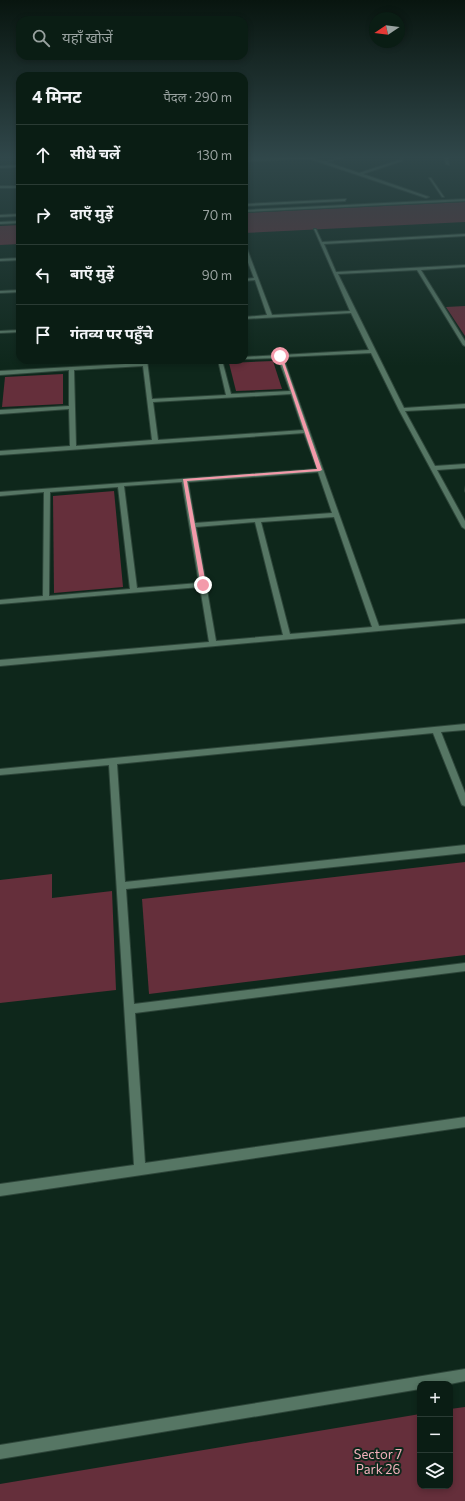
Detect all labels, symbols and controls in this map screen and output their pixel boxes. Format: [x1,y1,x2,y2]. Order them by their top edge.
north arrow [369,12,405,48]
search box [16,16,248,60]
icon: search [30,27,52,49]
text: यहाँ खोजें [62,28,113,46]
text: 4 मिनट [32,86,81,107]
text: पैदल · 290 m [163,89,232,105]
icon: ahead [32,144,54,166]
text: सीधे चलें [70,144,120,162]
text: 130 m [197,147,232,163]
icon: right [32,204,54,226]
text: दाएँ मुड़ें [70,204,113,222]
text: 70 m [203,207,232,223]
icon: left [32,264,54,286]
text: बाएँ मुड़ें [70,264,114,282]
text: 90 m [202,267,232,283]
icon: arrive [32,324,54,346]
text: गंतव्य पर पहुँचे [70,324,153,342]
route start [271,347,289,365]
route end [194,576,212,594]
map controls [417,1381,453,1489]
button: + [417,1381,453,1417]
button: − [417,1417,453,1453]
park label: Sector 7 Park 26 [354,1446,402,1477]
button: layers [417,1453,453,1489]

